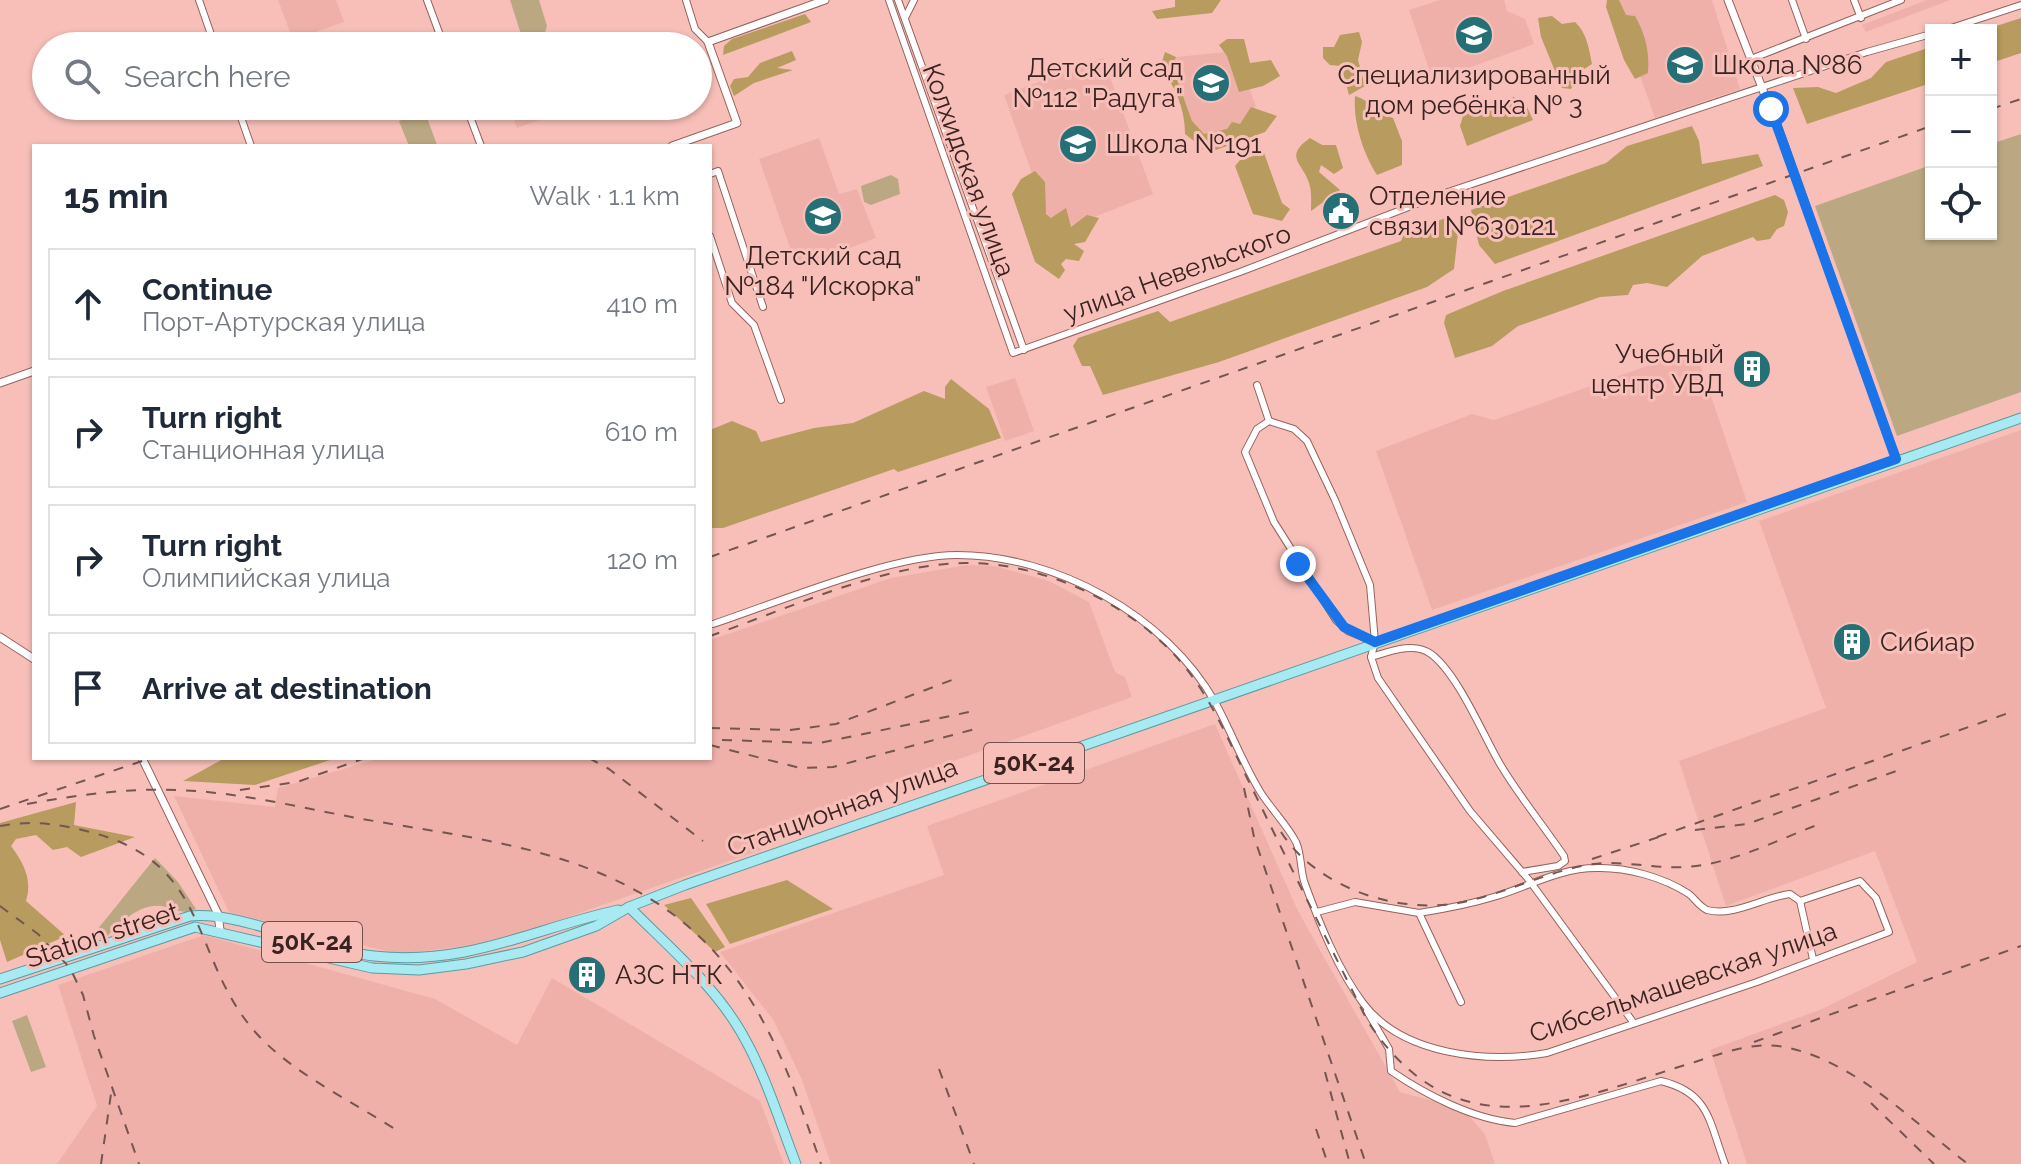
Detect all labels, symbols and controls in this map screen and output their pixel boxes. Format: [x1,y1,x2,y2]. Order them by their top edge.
school or university icon: Специализированный дом ребёнка № 3 [1453,14,1495,56]
map controls [1925,24,1997,240]
button: + [1925,24,1997,96]
search box [32,32,712,120]
school or university icon: Школа №86 [1664,44,1706,86]
place label: Школа №86 [1713,50,1862,80]
place label: Детский сад №112 "Радуга" [1013,53,1183,113]
icon: search [60,54,104,98]
text: Search here [124,59,291,94]
street label: Колхидская улица [917,59,1021,281]
place label: Специализированный дом ребёнка № 3 [1337,60,1611,120]
school or university icon: Детский сад №112 "Радуга" [1190,62,1232,104]
route start [1753,91,1789,127]
button: − [1925,96,1997,168]
school or university icon: Школа №191 [1057,123,1099,165]
place label: Школа №191 [1106,129,1262,159]
button: locate [1925,168,1997,240]
text: 15 min [64,176,169,216]
text: Walk · 1.1 km [530,181,680,211]
place label: Отделение связи №630121 [1369,181,1556,241]
public building icon: Отделение связи №630121 [1320,190,1362,232]
school or university icon: Детский сад №184 "Искорка" [802,195,844,237]
street label: улица Невельского [1059,218,1295,328]
place label: Детский сад №184 "Искорка" [724,241,922,301]
text: Continue [142,272,273,307]
icon: ahead [66,282,110,326]
text: 410 m [606,289,678,319]
text: Порт-Артурская улица [142,307,425,337]
place label: Учебный центр УВД [1591,339,1724,399]
building icon: Учебный центр УВД [1731,348,1773,390]
text: Turn right [142,400,282,435]
icon: right [66,410,110,454]
text: 610 m [605,417,678,447]
text: Станционная улица [142,435,385,465]
text: Turn right [142,528,282,563]
icon: right [66,538,110,582]
text: 120 m [607,545,678,575]
route end [1280,546,1316,582]
text: Олимпийская улица [142,563,391,593]
building icon: Сибиар [1831,621,1873,663]
place label: Сибиар [1880,627,1975,657]
icon: arrive [66,666,110,710]
text: Arrive at destination [142,671,432,706]
road number: 50К-24 [984,743,1084,783]
street label: Станционная улица [723,751,961,863]
street label: Station street [22,896,183,974]
street label: Сибсельмашевская улица [1525,915,1841,1049]
road number: 50К-24 [262,922,362,962]
building icon: АЗС НТК [566,954,608,996]
place label: АЗС НТК [615,960,723,990]

